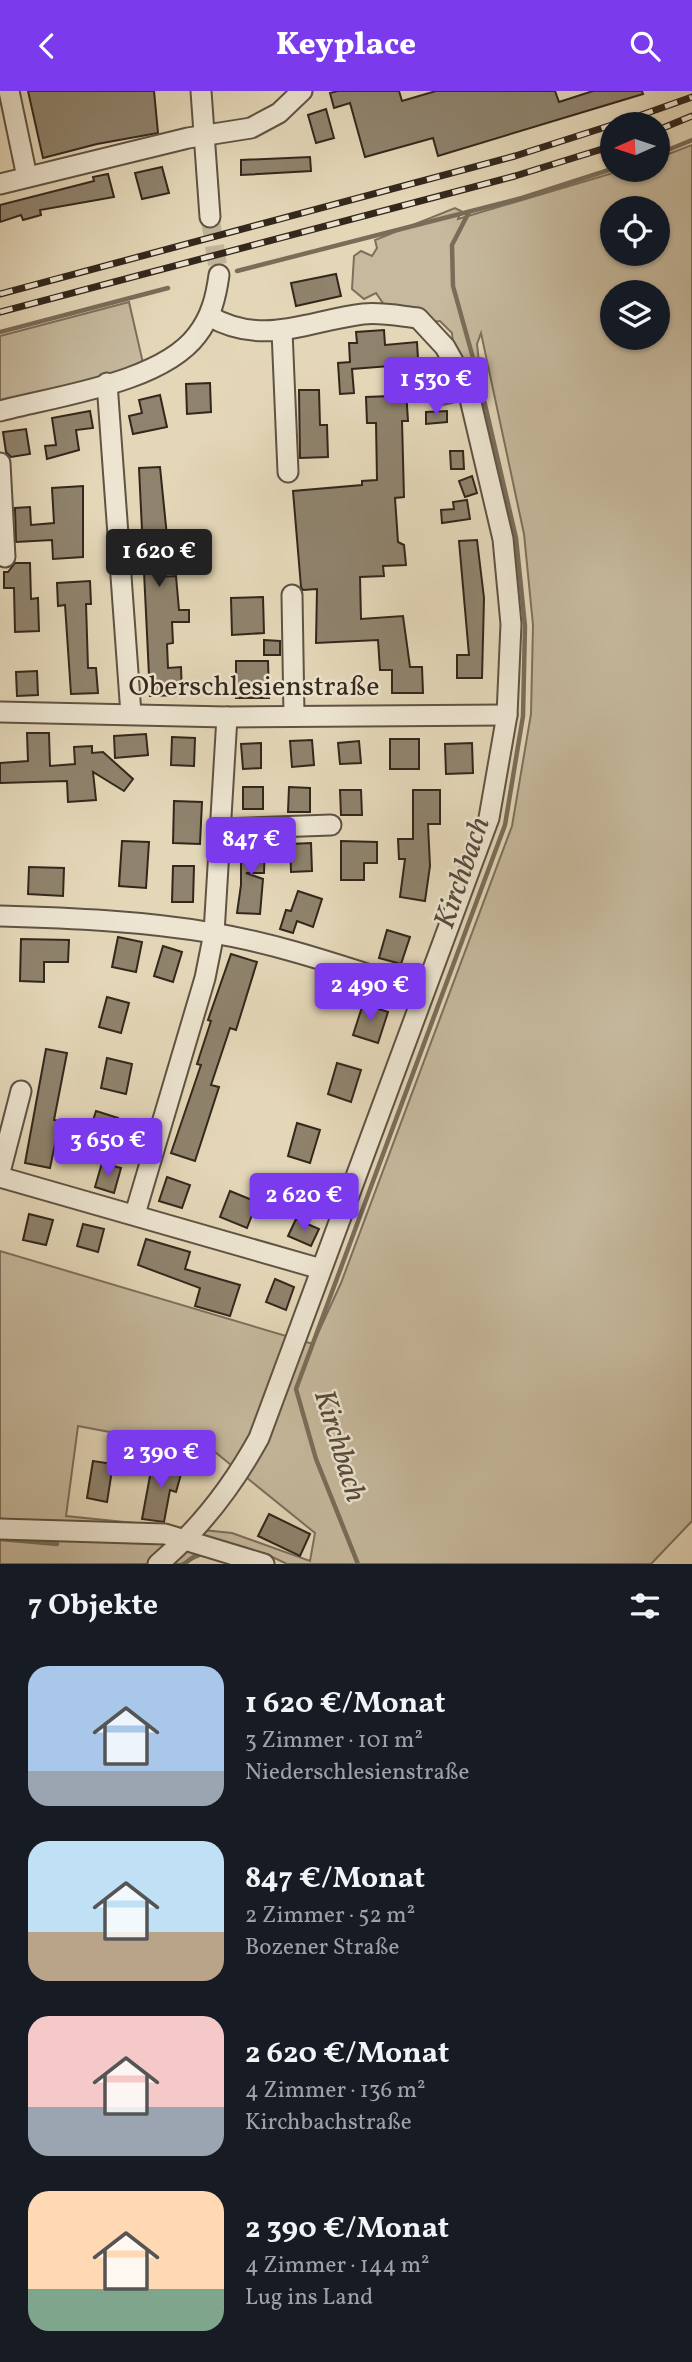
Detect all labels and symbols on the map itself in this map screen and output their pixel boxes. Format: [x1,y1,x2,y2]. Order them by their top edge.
north arrow [600,112,670,182]
pin: 1 530 € [371,357,501,417]
pin: 1 620 € [94,529,224,589]
street label: Oberschlesienstraße [129,668,379,707]
water label: Kirchbach [424,812,502,934]
pin: 847 € [202,817,300,877]
pin: 2 490 € [305,963,435,1023]
pin: 3 650 € [43,1119,173,1178]
pin: 2 620 € [239,1173,369,1233]
water label: Kirchbach [302,1385,376,1507]
pin: 2 390 € [96,1431,226,1490]

